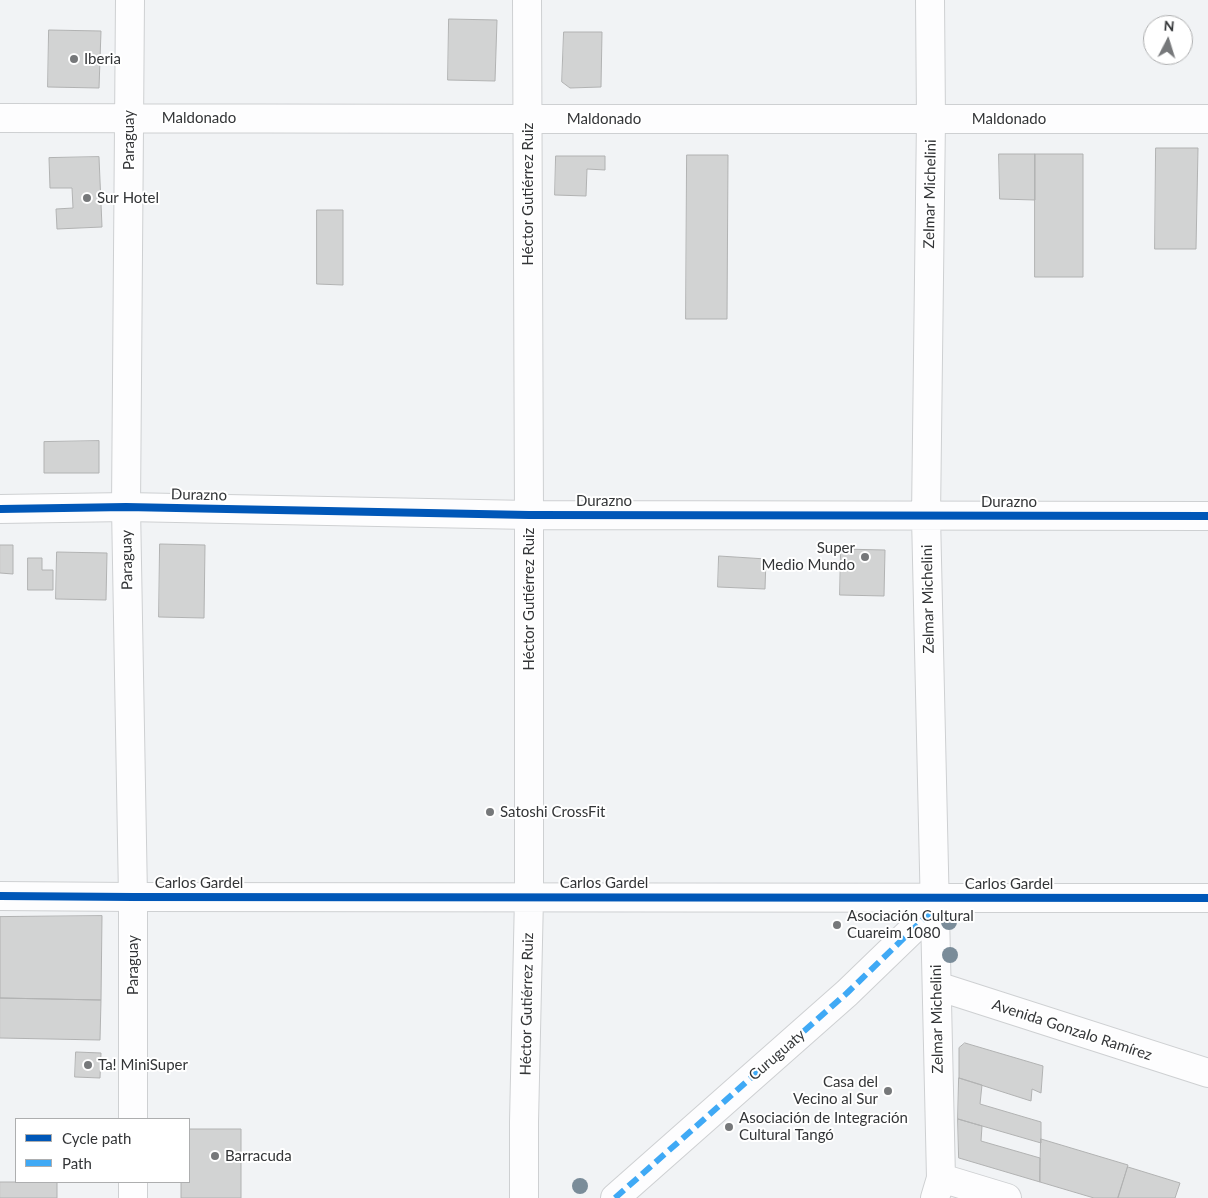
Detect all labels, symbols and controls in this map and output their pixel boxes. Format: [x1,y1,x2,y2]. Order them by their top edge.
north arrow [1143,15,1193,65]
text: N [1163,17,1175,34]
place label: Iberia [84,50,121,68]
marker: Iberia [68,53,80,65]
street label: Maldonado [162,109,236,127]
street label: Paraguay [120,110,138,170]
street label: Maldonado [567,110,641,128]
street label: Maldonado [972,110,1046,128]
street label: Héctor Gutiérrez Ruiz [519,123,537,265]
street label: Zelmar Michelini [920,139,940,249]
place label: Sur Hotel [97,189,159,207]
marker: Sur Hotel [81,192,93,204]
street label: Durazno [171,486,227,504]
street label: Durazno [576,492,632,510]
street label: Durazno [981,493,1037,511]
street label: Héctor Gutiérrez Ruiz [520,528,538,670]
street label: Paraguay [117,530,137,590]
place label: Super Medio Mundo [762,539,855,574]
street label: Zelmar Michelini [918,544,938,654]
marker: Super Medio Mundo [859,551,871,563]
place label: Satoshi CrossFit [500,803,605,821]
marker: Satoshi CrossFit [484,806,496,818]
street label: Carlos Gardel [155,874,243,892]
street label: Carlos Gardel [560,874,648,892]
street label: Carlos Gardel [965,875,1053,893]
place label: Asociación Cultural Cuareim 1080 [847,907,974,942]
marker: Asociación Cultural Cuareim 1080 [831,919,843,931]
street label: Héctor Gutiérrez Ruiz [517,932,537,1076]
street label: Paraguay [124,935,142,995]
street label: Zelmar Michelini [927,964,947,1074]
street label: Avenida Gonzalo Ramírez [990,996,1154,1064]
street label: Curuguaty [745,1026,809,1084]
place label: Ta! MiniSuper [98,1056,188,1074]
marker: Ta! MiniSuper [82,1059,94,1071]
place label: Casa del Vecino al Sur [793,1073,878,1108]
marker: Casa del Vecino al Sur [882,1085,894,1097]
place label: Asociación de Integración Cultural Tangó [739,1109,908,1144]
legend [15,1118,190,1183]
marker: Asociación de Integración Cultural Tangó [723,1121,735,1133]
text: Cycle path [62,1129,131,1147]
place label: Barracuda [225,1147,292,1165]
marker: Barracuda [209,1150,221,1162]
text: Path [62,1154,92,1172]

